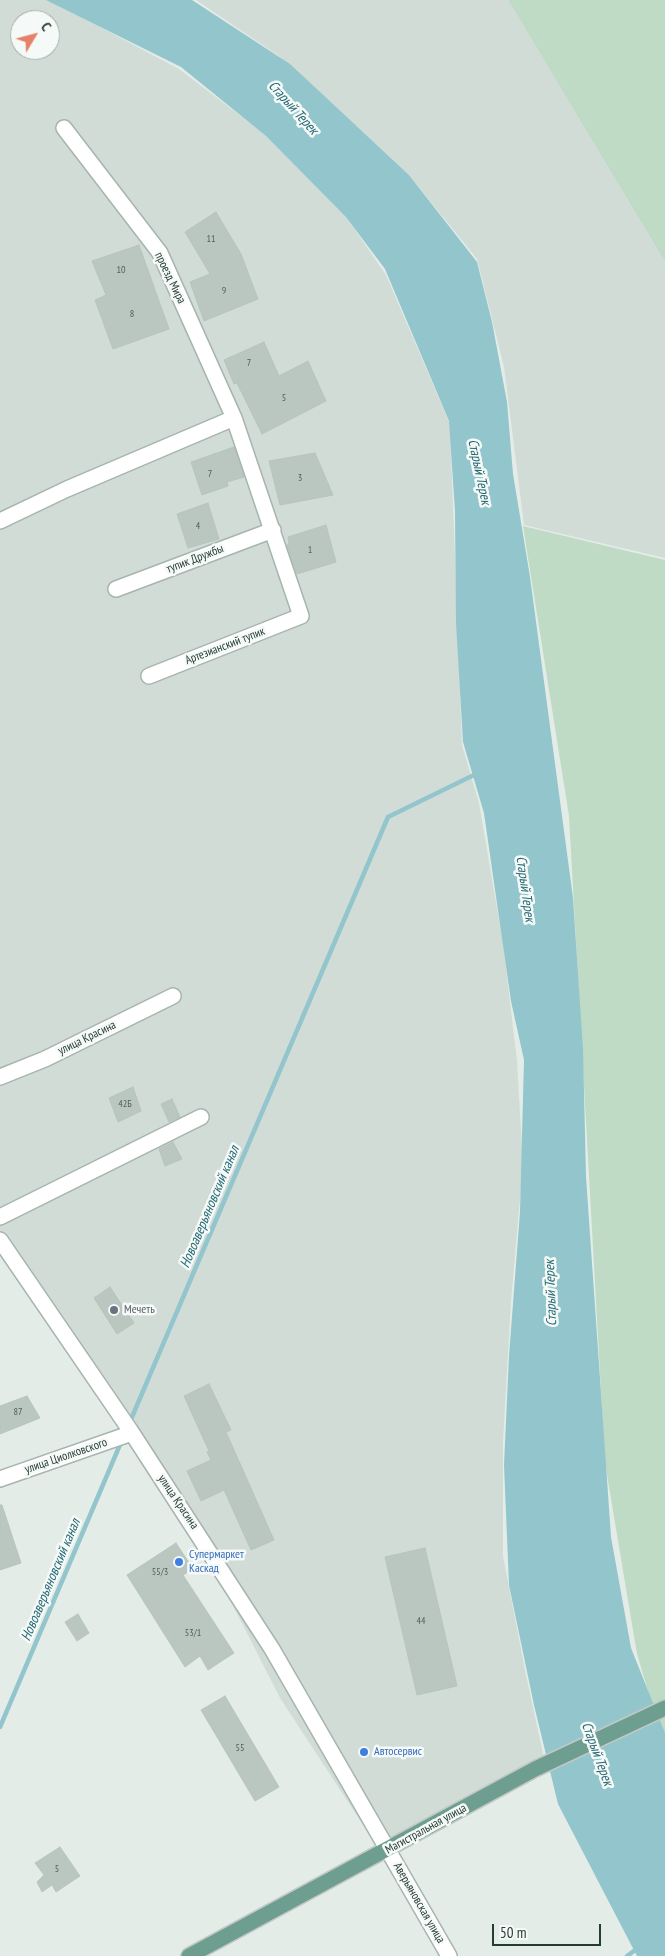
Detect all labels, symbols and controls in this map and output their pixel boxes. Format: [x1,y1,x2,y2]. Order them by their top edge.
north arrow [10,10,60,60]
text: С [37,19,55,35]
water label: Старый Терек [265,78,321,138]
house number: 11 [207,233,215,245]
street label: проезд Мира [151,250,189,306]
house number: 10 [117,264,125,276]
house number: 9 [222,285,226,297]
house number: 8 [130,308,134,320]
house number: 7 [247,357,251,369]
house number: 5 [282,392,286,404]
water label: Старый Терек [464,438,494,506]
house number: 7 [208,468,212,480]
house number: 3 [298,472,302,484]
house number: 4 [196,520,200,532]
street label: тупик Дружбы [164,541,226,577]
house number: 1 [308,544,312,556]
street label: Артезианский тупик [183,624,267,668]
water label: Старый Терек [512,855,538,923]
street label: улица Красина [56,1018,118,1058]
house number: 42Б [118,1098,132,1110]
water label: Новоаверьяновский канал [177,1143,243,1271]
water label: Старый Терек [541,1260,561,1326]
place label: Мечеть [124,1303,155,1317]
marker: Мечеть [108,1304,120,1316]
house number: 87 [14,1406,22,1418]
street label: улица Циолковского [23,1435,109,1477]
street label: улица Красина [155,1472,201,1532]
water label: Новоаверьяновский канал [18,1516,84,1644]
place label: Супермаркет Каскад [189,1548,244,1576]
marker: Супермаркет Каскад [173,1556,185,1568]
house number: 55/3 [152,1566,168,1578]
house number: 44 [417,1615,425,1627]
house number: 53/1 [185,1627,201,1639]
water label: Старый Терек [578,1720,616,1788]
house number: 55 [236,1742,244,1754]
place label: Автосервис [374,1745,422,1759]
marker: Автосервис [358,1746,370,1758]
street label: Магистральная улица [383,1801,469,1857]
street label: Аверьяновская улица [390,1860,448,1946]
house number: 5 [55,1863,59,1875]
scale bar [495,1914,604,1946]
text: 50 m [500,1923,526,1942]

